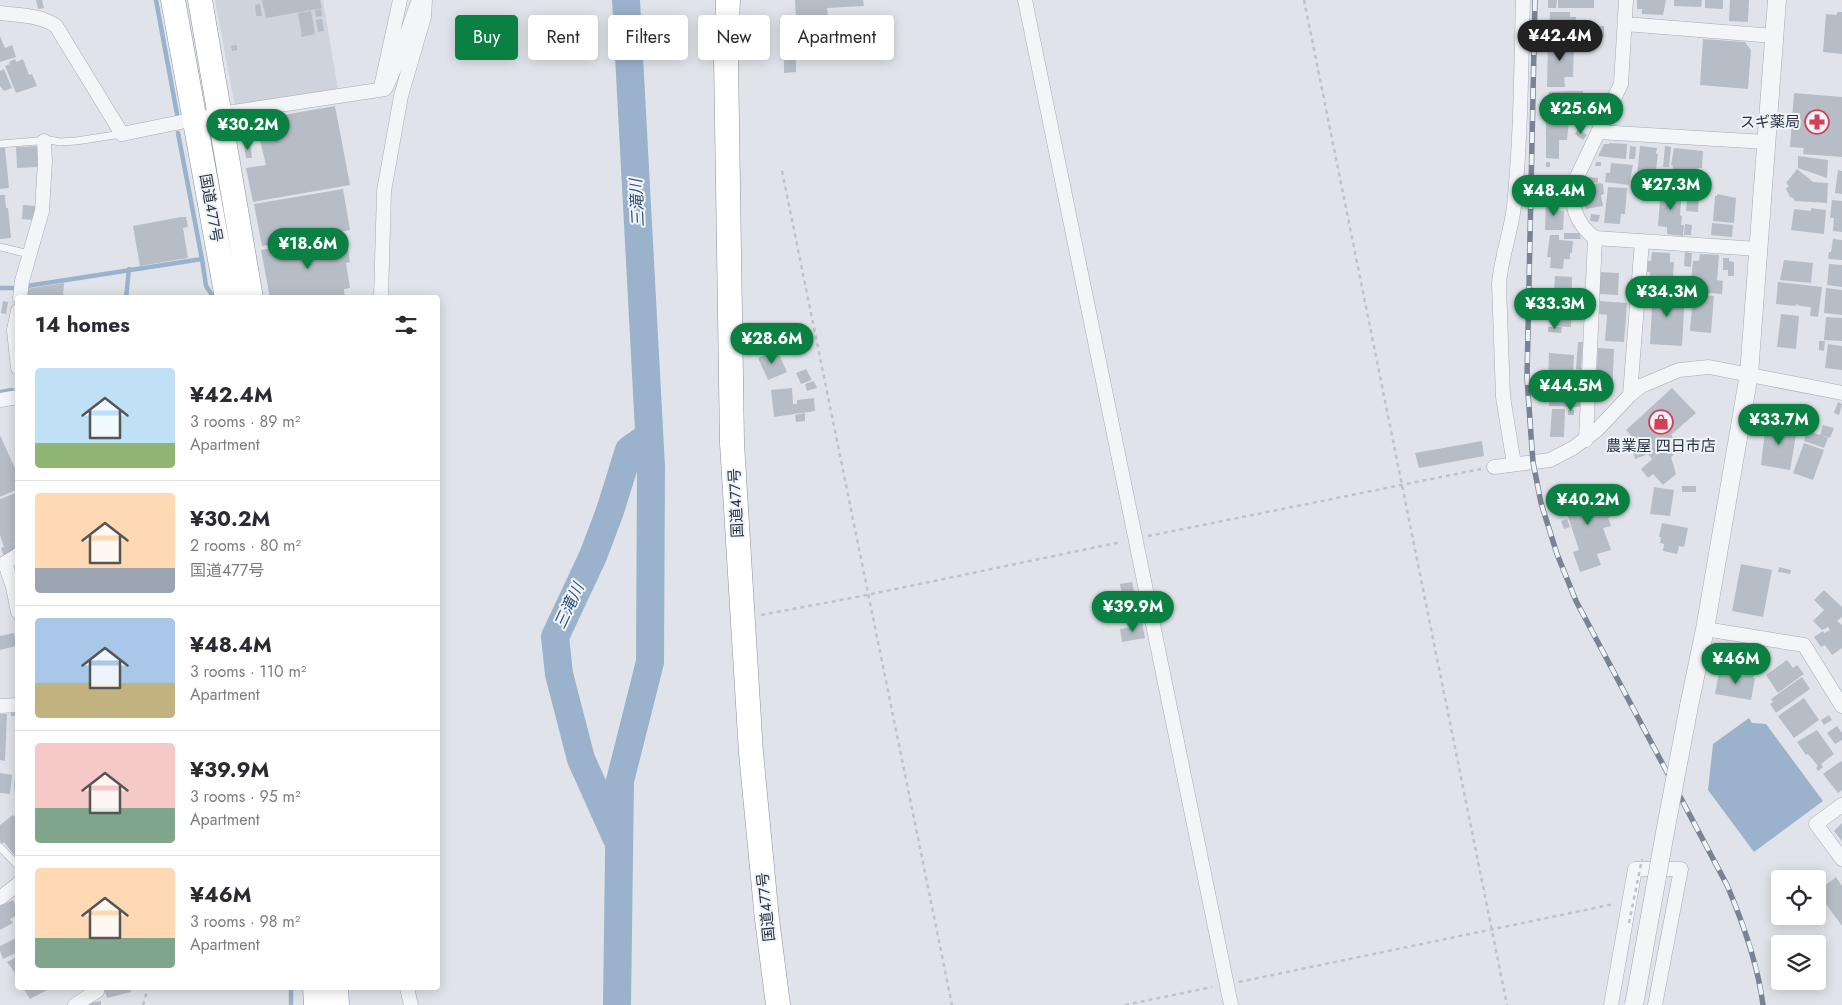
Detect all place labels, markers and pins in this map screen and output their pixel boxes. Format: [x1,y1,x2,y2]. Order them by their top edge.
pin: ¥42.4M [1519,20,1601,62]
pin: ¥25.6M [1540,92,1622,135]
pin: ¥30.2M [207,108,289,151]
pharmacy icon: スギ薬局 [1804,109,1830,135]
place label: スギ薬局 [1740,111,1800,133]
pin: ¥27.3M [1630,168,1712,211]
pin: ¥48.4M [1513,174,1595,217]
pin: ¥18.6M [267,228,349,270]
pin: ¥34.3M [1626,276,1708,318]
pin: ¥33.3M [1514,288,1596,330]
pin: ¥28.6M [731,322,813,365]
pin: ¥44.5M [1530,370,1612,412]
pin: ¥33.7M [1738,404,1820,446]
shop icon: 農業屋 四日市店 [1648,409,1674,435]
place label: 農業屋 四日市店 [1606,435,1716,457]
pin: ¥40.2M [1547,484,1629,526]
pin: ¥39.9M [1092,590,1174,633]
pin: ¥46M [1706,642,1766,685]

